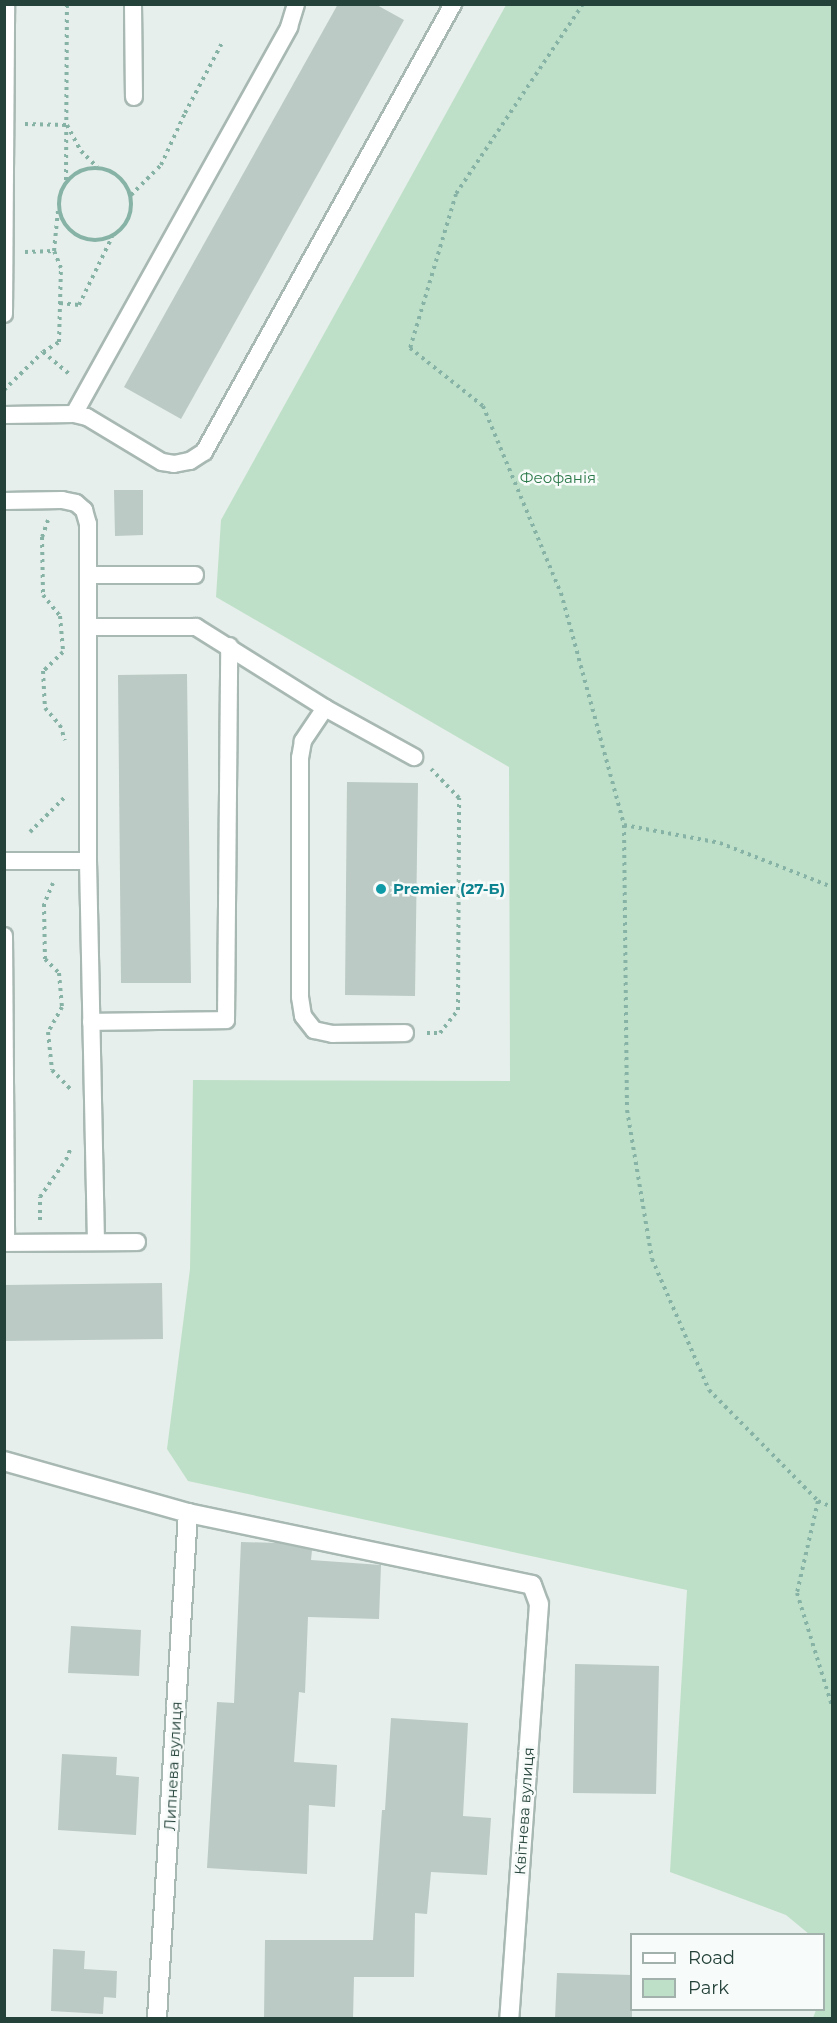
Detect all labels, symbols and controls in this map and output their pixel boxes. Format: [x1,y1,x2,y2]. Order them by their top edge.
park label: Феофанія [520,469,596,487]
place label: Premier (27-Б) [393,880,505,898]
marker: Premier (27-Б) [374,882,388,896]
street label: Липнева вулиця [161,1701,185,1831]
street label: Квітнева вулиця [511,1746,537,1876]
legend [630,1933,825,2011]
text: Road [688,1947,735,1969]
text: Park [688,1977,729,1999]

